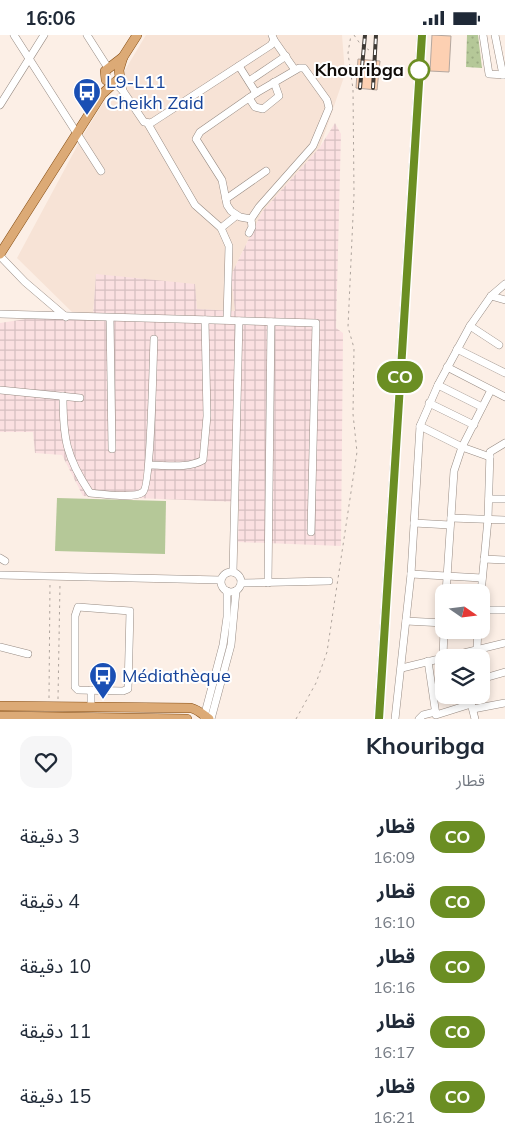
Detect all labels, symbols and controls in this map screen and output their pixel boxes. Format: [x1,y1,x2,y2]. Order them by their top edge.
text: 16:06 [25,6,75,30]
place label: Khouribga [314,58,404,81]
marker: Khouribga [408,59,430,81]
place label: L9-L11 Cheikh Zaid [106,70,204,114]
bus stop icon: L9-L11 Cheikh Zaid [72,77,102,116]
line badge: CO [378,361,422,393]
text: CO [387,365,413,388]
north arrow [435,584,490,639]
map controls [435,584,490,704]
button: layers [435,649,490,704]
bus stop icon: Médiathèque [88,661,118,700]
place label: Médiathèque [122,664,231,687]
text: Khouribga [366,730,485,760]
button: heart [20,736,72,788]
text: قطار [456,770,485,790]
text: قطار [377,814,415,838]
text: 3 دقيقة [20,824,80,848]
text: CO [444,825,471,848]
text: 16:09 [373,847,415,867]
text: قطار [377,879,415,903]
text: 4 دقيقة [20,889,80,913]
text: CO [444,890,471,913]
text: 16:10 [373,912,415,932]
text: قطار [377,944,415,968]
text: 10 دقيقة [20,954,91,978]
text: CO [444,955,471,978]
text: 16:16 [373,977,415,997]
text: قطار [377,1009,415,1033]
text: 11 دقيقة [20,1019,91,1043]
text: CO [444,1020,471,1043]
text: 16:17 [373,1042,415,1062]
text: قطار [377,1074,415,1098]
text: 15 دقيقة [20,1084,91,1108]
text: CO [444,1085,471,1108]
text: 16:21 [373,1107,415,1127]

